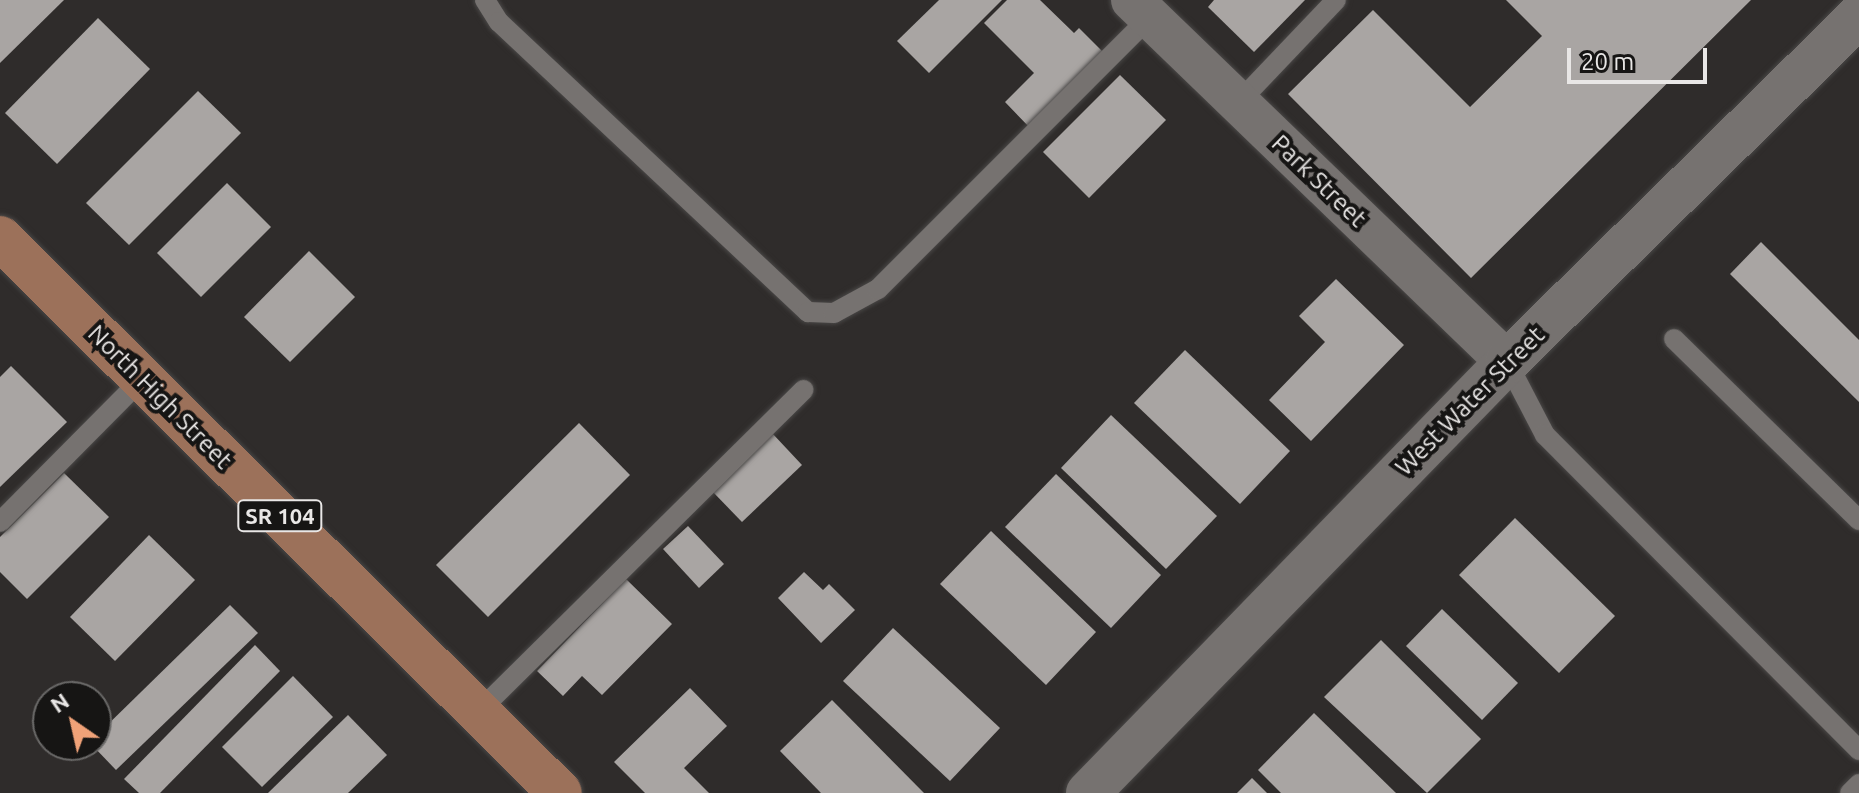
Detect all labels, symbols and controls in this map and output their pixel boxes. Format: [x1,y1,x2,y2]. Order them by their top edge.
scale bar [1571,32,1711,82]
text: 20 m [1581,48,1634,75]
street label: Park Street [1266,129,1372,233]
street label: North High Street [82,319,238,475]
street label: West Water Street [1390,321,1550,481]
road number: SR 104 [236,498,324,534]
north arrow [32,681,112,761]
text: N [46,687,73,717]

